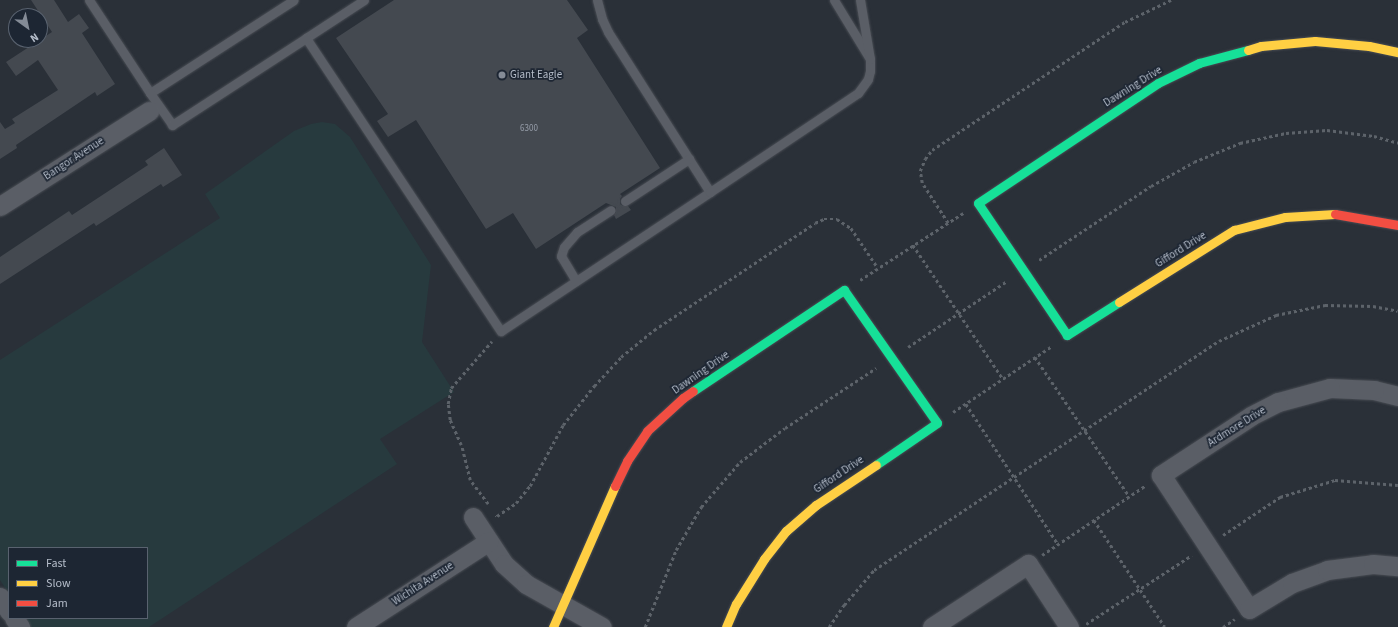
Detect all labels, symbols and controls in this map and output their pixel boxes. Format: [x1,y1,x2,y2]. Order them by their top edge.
north arrow [8,8,48,48]
text: N [27,29,41,46]
street label: Dawning Drive [1101,64,1165,110]
place label: Giant Eagle [510,68,562,82]
marker: Giant Eagle [497,70,507,80]
house number: 6300 [520,124,538,134]
street label: Bangor Avenue [41,135,107,183]
street label: Gifford Drive [1153,229,1209,271]
street label: Dawning Drive [670,349,732,397]
street label: Ardmore Drive [1205,404,1269,450]
street label: Gifford Drive [811,453,867,497]
legend [8,547,148,619]
text: Fast [46,555,66,572]
street label: Wichita Avenue [390,559,456,609]
text: Slow [46,575,71,592]
text: Jam [46,595,68,612]

